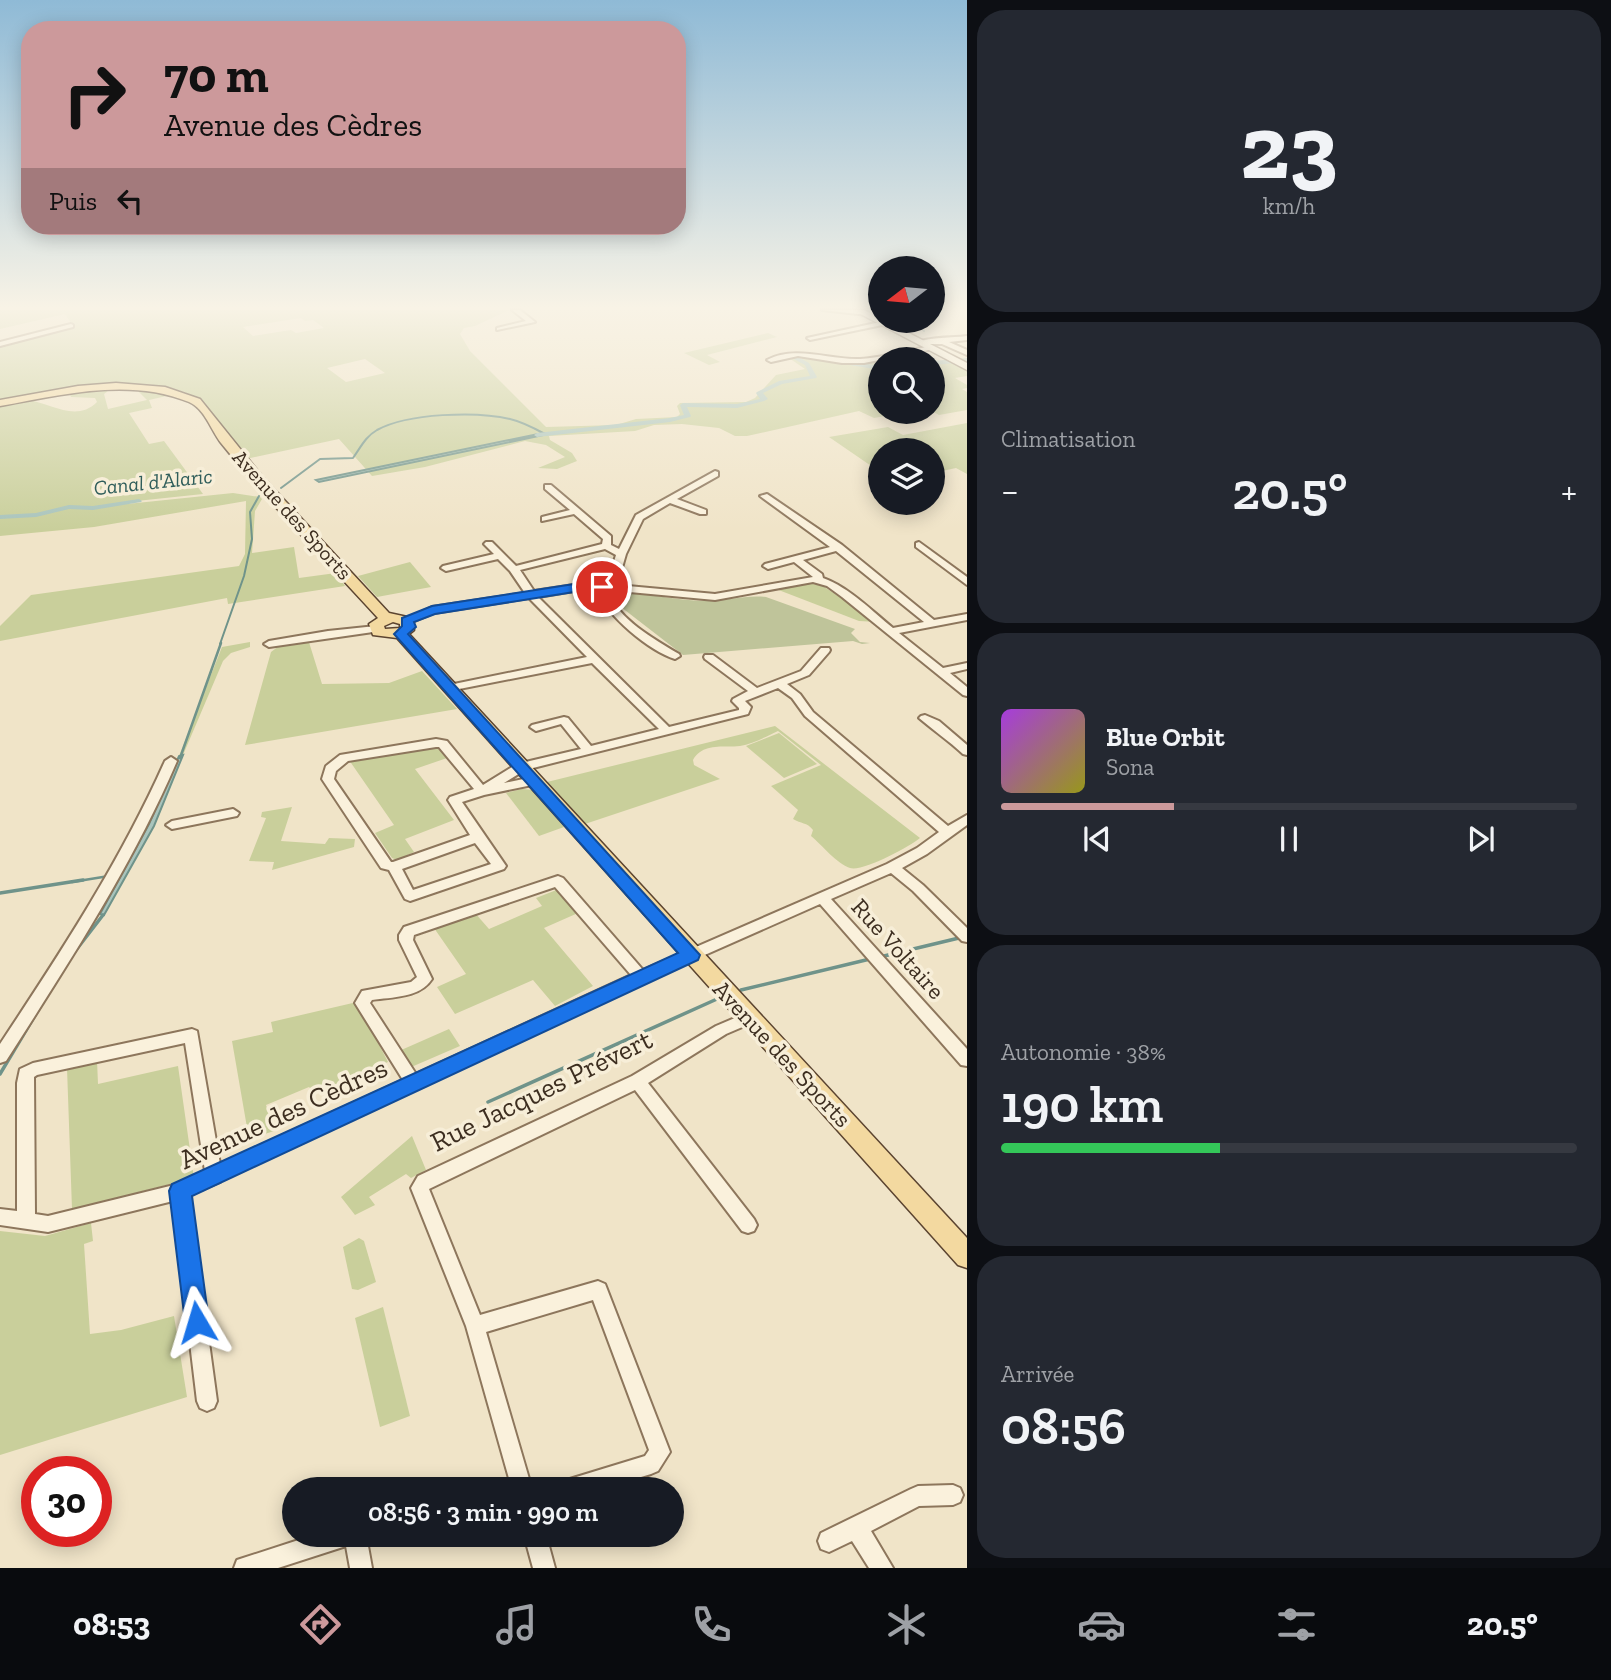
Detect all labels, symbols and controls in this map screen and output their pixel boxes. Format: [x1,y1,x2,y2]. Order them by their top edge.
text: 70 m [164,46,269,105]
icon: right [49,49,140,140]
text: 23 [1240,92,1338,201]
text: Avenue des Cèdres [164,106,422,144]
icon: left [111,182,149,220]
text: Puis [49,185,97,217]
text: km/h [1263,192,1315,220]
north arrow [868,256,945,332]
map controls [868,256,945,515]
button: search [868,347,945,424]
text: Climatisation [1001,425,1135,453]
button: layers [868,438,945,515]
street label: Avenue des Sports [228,445,357,585]
text: 20.5° [1232,460,1348,522]
water label: Canal d'Alaric [92,463,214,500]
text: − [1001,468,1019,514]
text: + [1561,468,1577,514]
pin [572,557,632,617]
icon: arrive [583,568,621,606]
text: Blue Orbit [1106,721,1225,753]
text: Sona [1106,753,1154,781]
icon: previous [1078,820,1116,858]
icon: pause [1270,820,1308,858]
icon: next [1462,820,1500,858]
street label: Rue Voltaire [846,892,951,1005]
street label: Avenue des Sports [707,974,858,1133]
street label: Rue Jacques Prévert [425,1022,658,1158]
text: Autonomie · 38% [1001,1038,1166,1066]
street label: Avenue des Cèdres [174,1051,393,1176]
text: 190 km [1001,1073,1163,1135]
position arrow [160,1285,234,1359]
text: Arrivée [1001,1360,1074,1388]
text: 08:56 [1001,1395,1126,1457]
speed limit sign: 30 [21,1456,112,1547]
text: 08:56 · 3 min · 990 m [368,1496,598,1528]
icon: directions [296,1600,345,1649]
icon: music [492,1600,541,1649]
icon: phone [687,1600,736,1649]
icon: climate [882,1600,931,1649]
icon: car [1077,1600,1126,1649]
icon: filters [1272,1600,1321,1649]
text: 08:53 [73,1605,150,1643]
text: 20.5° [1467,1605,1538,1643]

